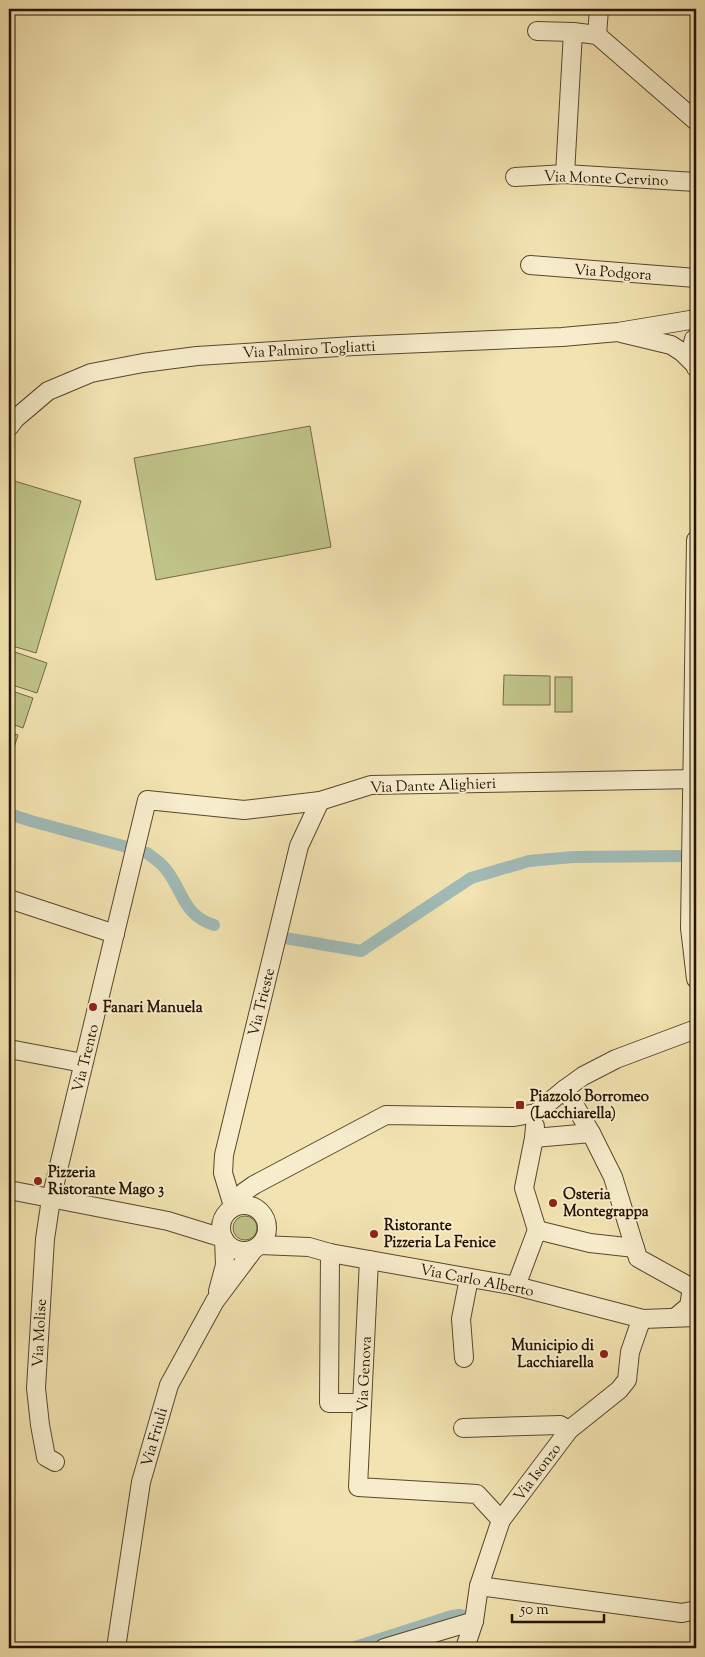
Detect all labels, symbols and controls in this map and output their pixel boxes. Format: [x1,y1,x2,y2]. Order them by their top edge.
street label: Via Monte Cervino [543,167,669,192]
street label: Via Podgora [573,260,653,287]
street label: Via Palmiro Togliatti [242,337,376,364]
street label: Via Dante Alighieri [370,774,496,799]
street label: Via Trieste [244,966,281,1039]
place label: Fanari Manuela [103,998,203,1019]
marker: Fanari Manuela [87,1001,99,1013]
street label: Via Trento [68,1022,105,1095]
place label: Piazzolo Borromeo (Lacchiarella) [530,1087,649,1125]
marker: Piazzolo Borromeo (Lacchiarella) [514,1099,526,1111]
place label: Pizzeria Ristorante Mago 3 [48,1163,164,1201]
marker: Pizzeria Ristorante Mago 3 [32,1175,44,1187]
place label: Osteria Montegrappa [563,1185,649,1223]
marker: Osteria Montegrappa [547,1197,559,1209]
place label: Ristorante Pizzeria La Fenice [384,1216,496,1254]
marker: Ristorante Pizzeria La Fenice [368,1228,380,1240]
street label: Via Carlo Alberto [418,1260,536,1303]
street label: Via Molise [28,1298,53,1368]
street label: Via Genova [353,1335,378,1413]
place label: Municipio di Lacchiarella [511,1336,595,1374]
marker: Municipio di Lacchiarella [598,1348,610,1360]
street label: Via Friuli [137,1405,174,1469]
street label: Via Isonzo [510,1440,567,1506]
scale bar [512,1592,605,1624]
text: 50 m [519,1600,549,1621]

